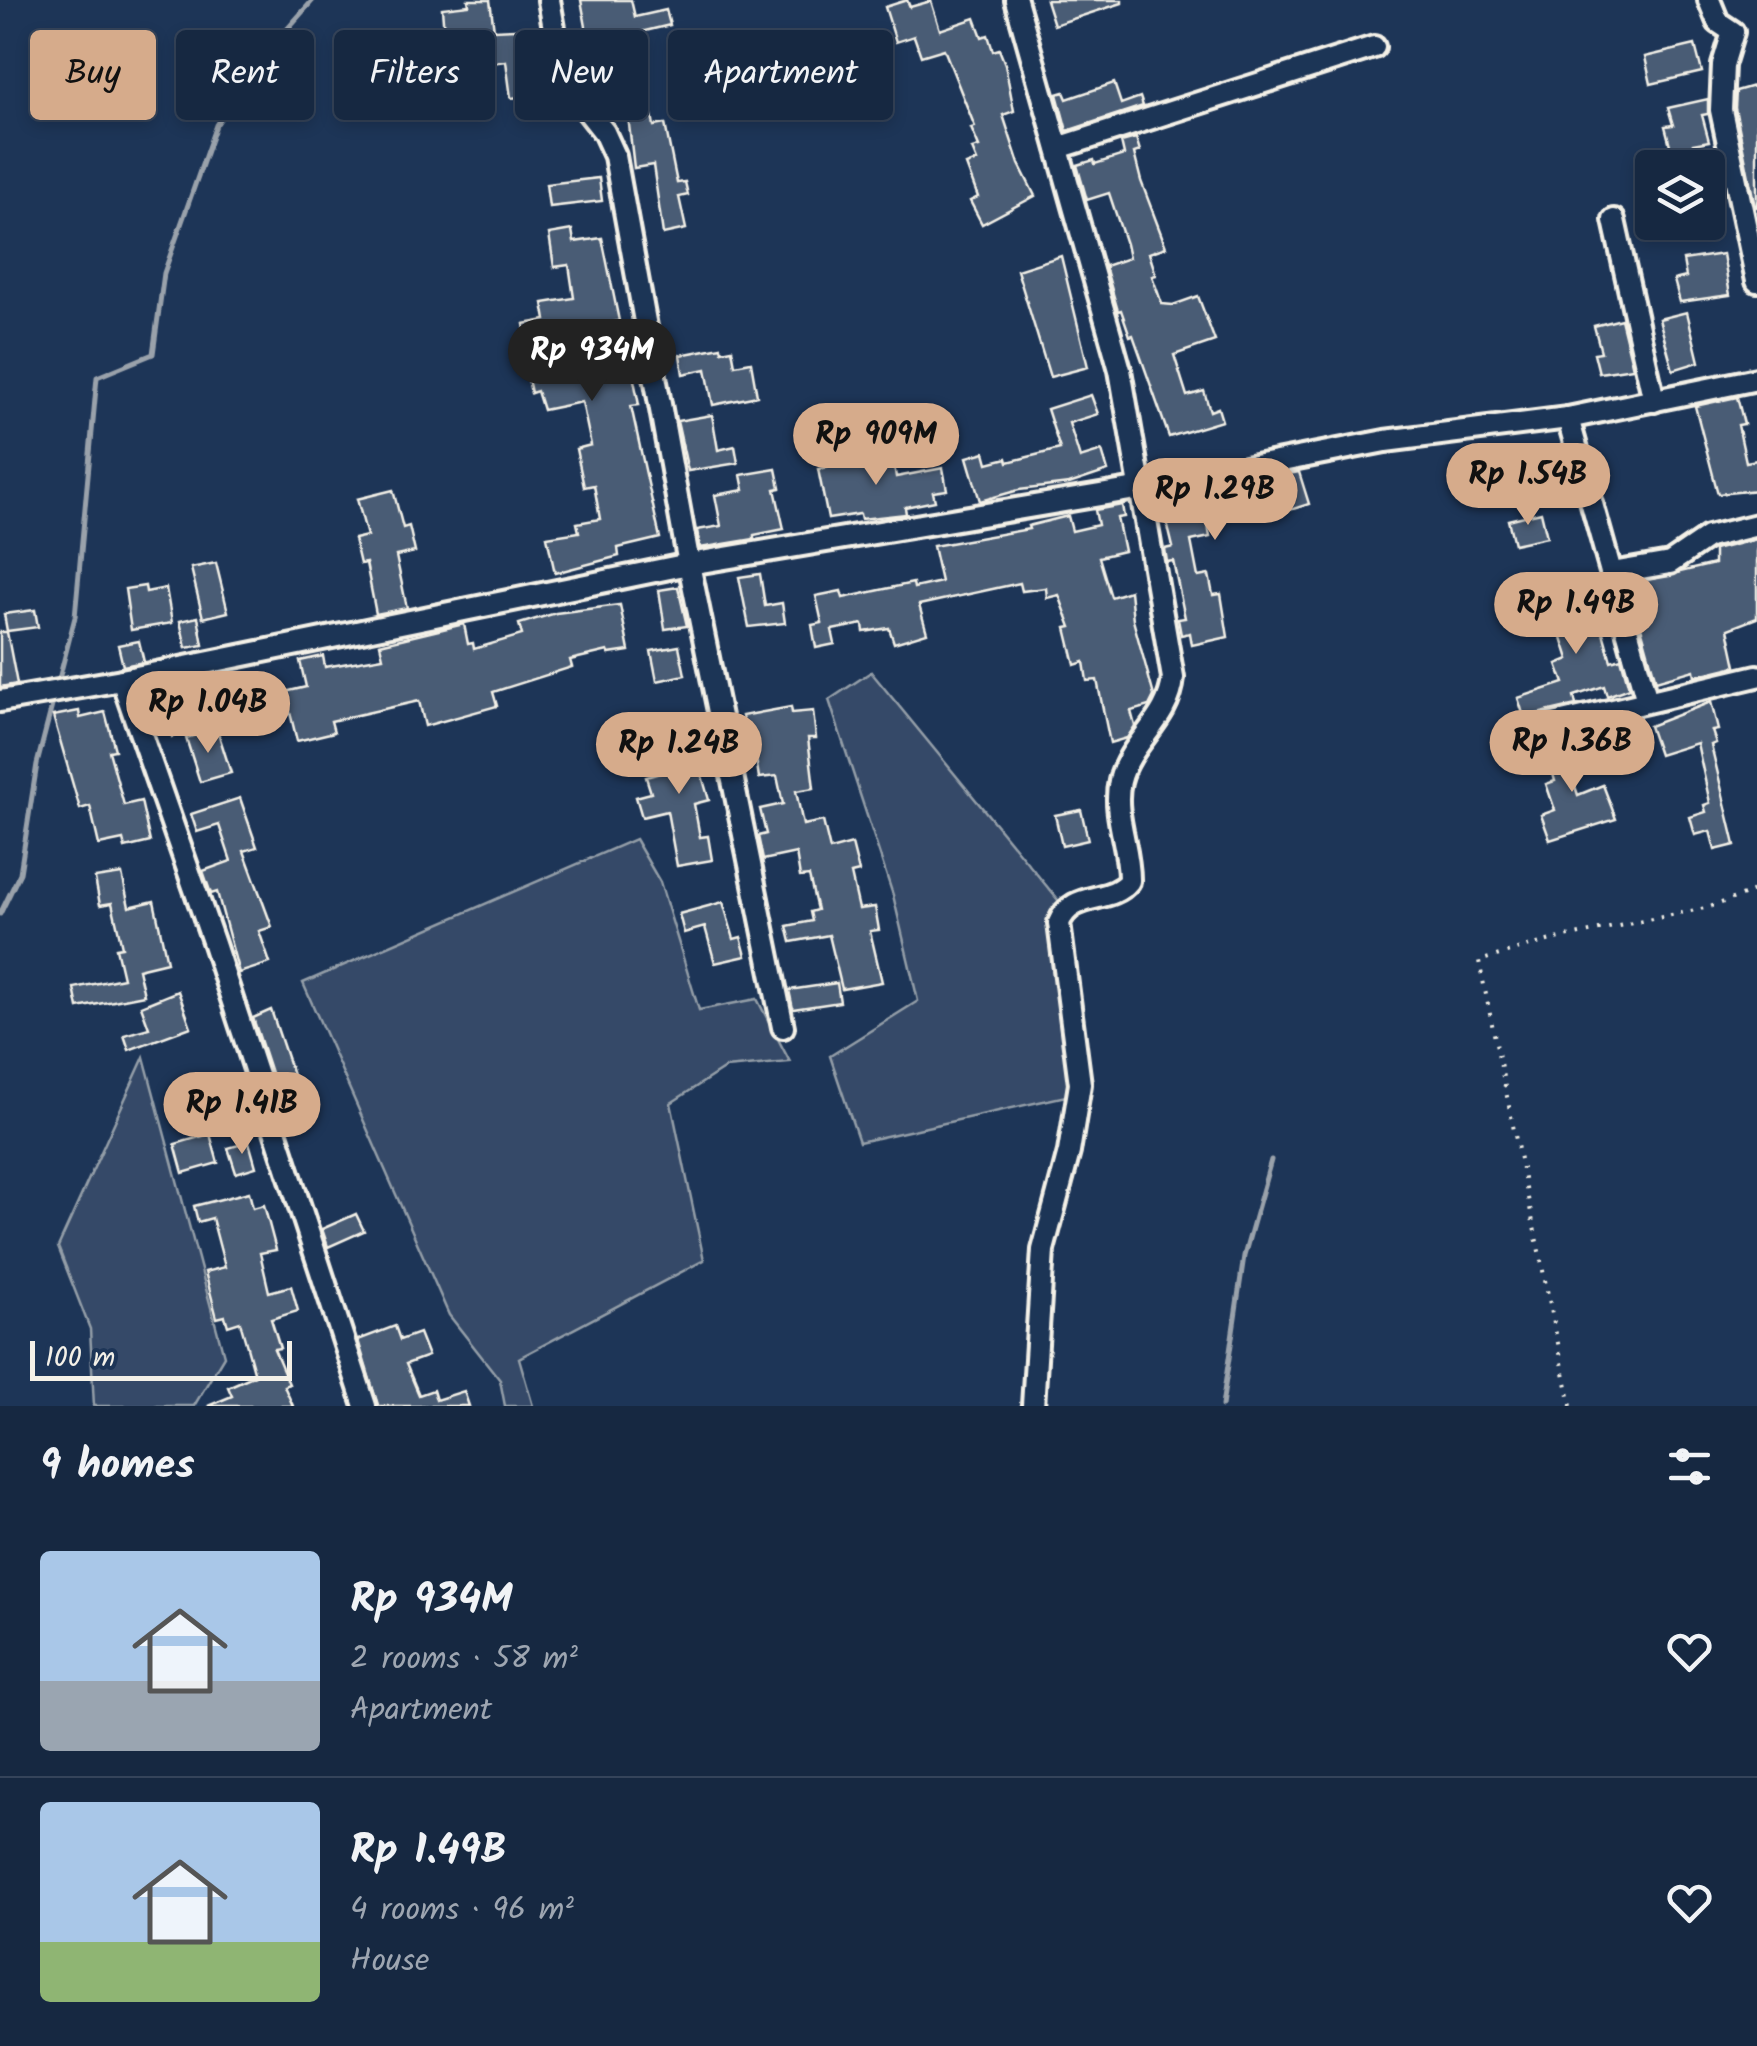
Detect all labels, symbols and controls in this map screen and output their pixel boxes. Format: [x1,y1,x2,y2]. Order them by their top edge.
chip: Buy [30,30,156,120]
chip: Rent [176,30,314,120]
chip: Filters [334,30,495,120]
chip: New [515,30,648,120]
chip: Apartment [668,30,893,120]
map controls [1635,150,1725,240]
button: layers [1635,150,1725,240]
pin: Rp 934M [500,319,684,404]
text: Rp 934M [530,326,654,377]
pin: Rp 909M [784,403,968,488]
text: Rp 909M [815,410,937,461]
pin: Rp 1.54B [1425,443,1631,528]
text: Rp 1.54B [1468,450,1588,501]
pin: Rp 1.29B [1112,458,1318,543]
text: Rp 1.29B [1155,465,1275,516]
pin: Rp 1.49B [1473,572,1679,657]
text: Rp 1.49B [1516,579,1636,630]
pin: Rp 1.04B [105,671,311,756]
text: Rp 1.04B [148,678,268,729]
pin: Rp 1.36B [1469,710,1675,795]
pin: Rp 1.24B [576,712,782,797]
text: Rp 1.36B [1512,717,1632,768]
text: Rp 1.24B [618,719,740,770]
pin: Rp 1.41B [139,1072,345,1157]
text: Rp 1.41B [185,1079,299,1130]
scale bar [30,1336,292,1380]
text: 100 m [45,1336,115,1381]
text: 9 homes [40,1433,195,1500]
icon: filters [1662,1439,1717,1494]
text: Rp 934M [350,1567,513,1634]
icon: home [120,1591,240,1711]
icon: heart [1662,1624,1717,1679]
text: 2 rooms · 58 m² [350,1634,578,1685]
text: Apartment [350,1685,492,1736]
text: Rp 1.49B [350,1818,507,1885]
icon: home [120,1842,240,1962]
icon: heart [1662,1875,1717,1930]
text: 4 rooms · 96 m² [350,1885,574,1936]
text: House [350,1936,429,1987]

